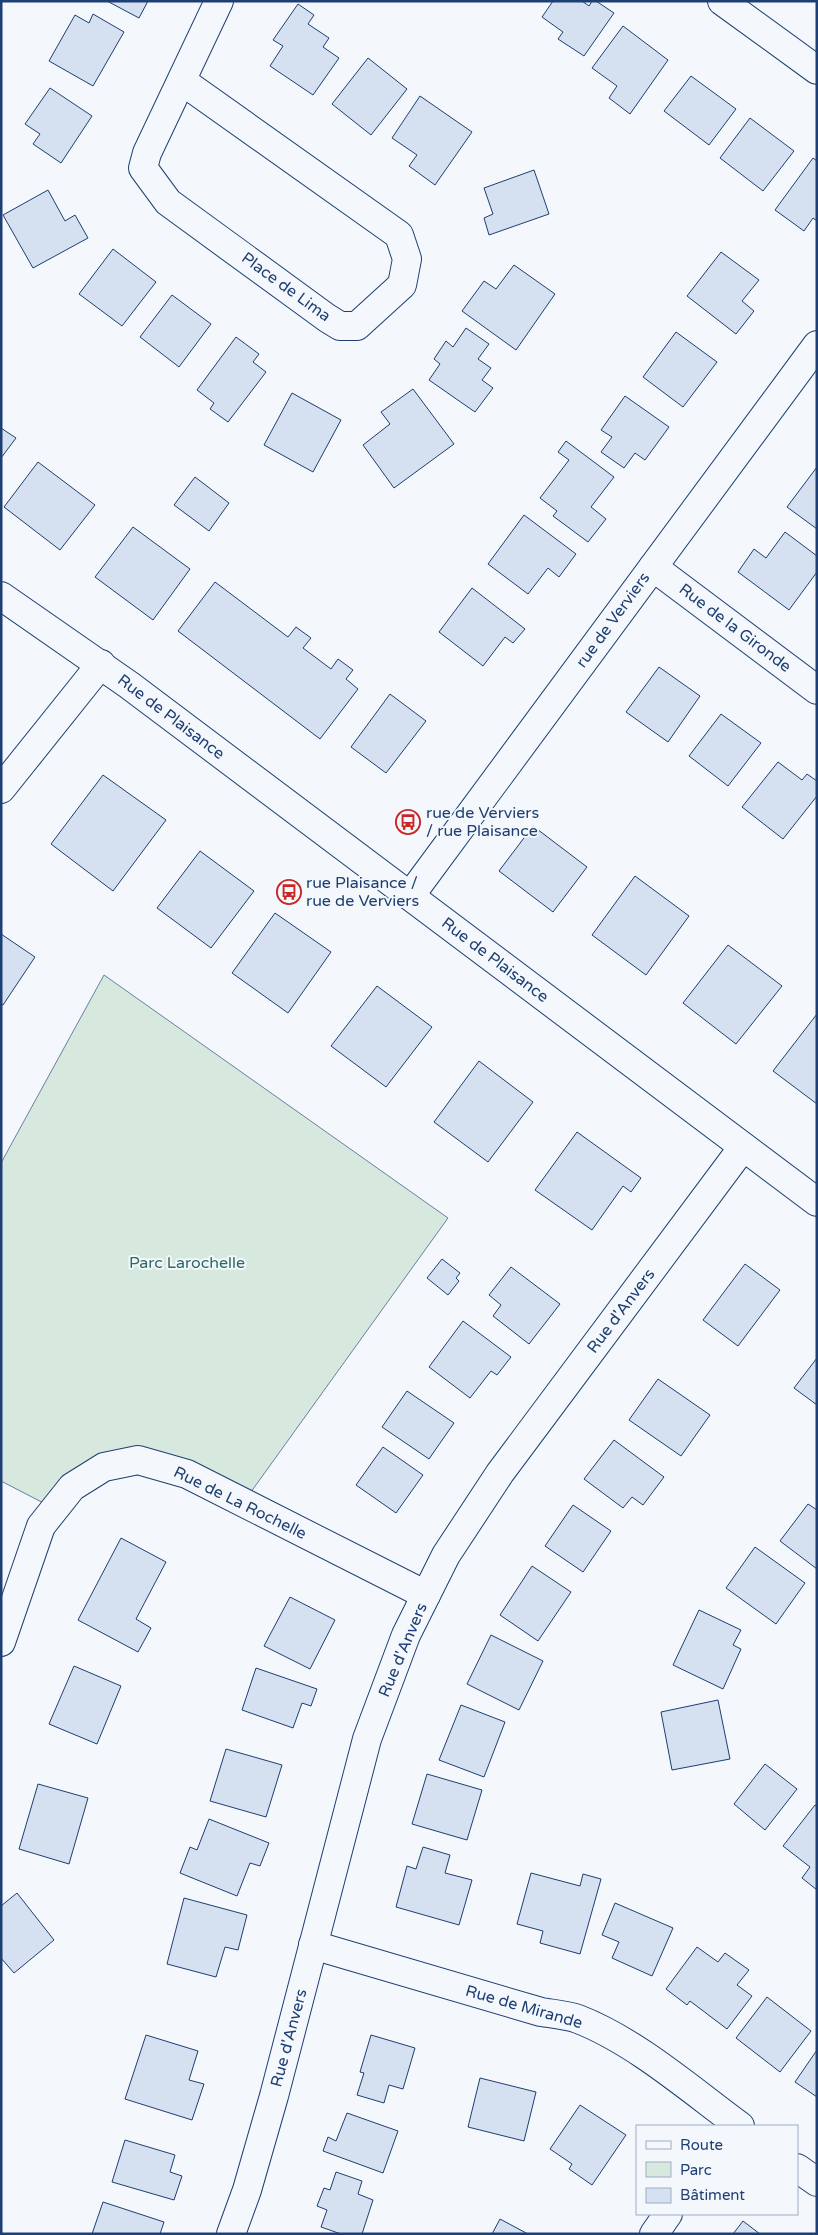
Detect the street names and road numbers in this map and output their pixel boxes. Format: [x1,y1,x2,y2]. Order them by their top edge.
street label: Place de Lima [237,248,335,326]
street label: rue de Verviers [572,568,654,672]
street label: Rue de la Gironde [675,579,795,677]
street label: Rue de Plaisance [113,670,229,764]
street label: Rue de Plaisance [437,913,553,1007]
street label: Rue d'Anvers [583,1265,659,1357]
street label: Rue de La Rochelle [170,1462,310,1544]
street label: Rue d'Anvers [374,1600,432,1700]
street label: Rue de Mirande [463,1981,585,2033]
street label: Rue d'Anvers [266,1987,312,2089]

